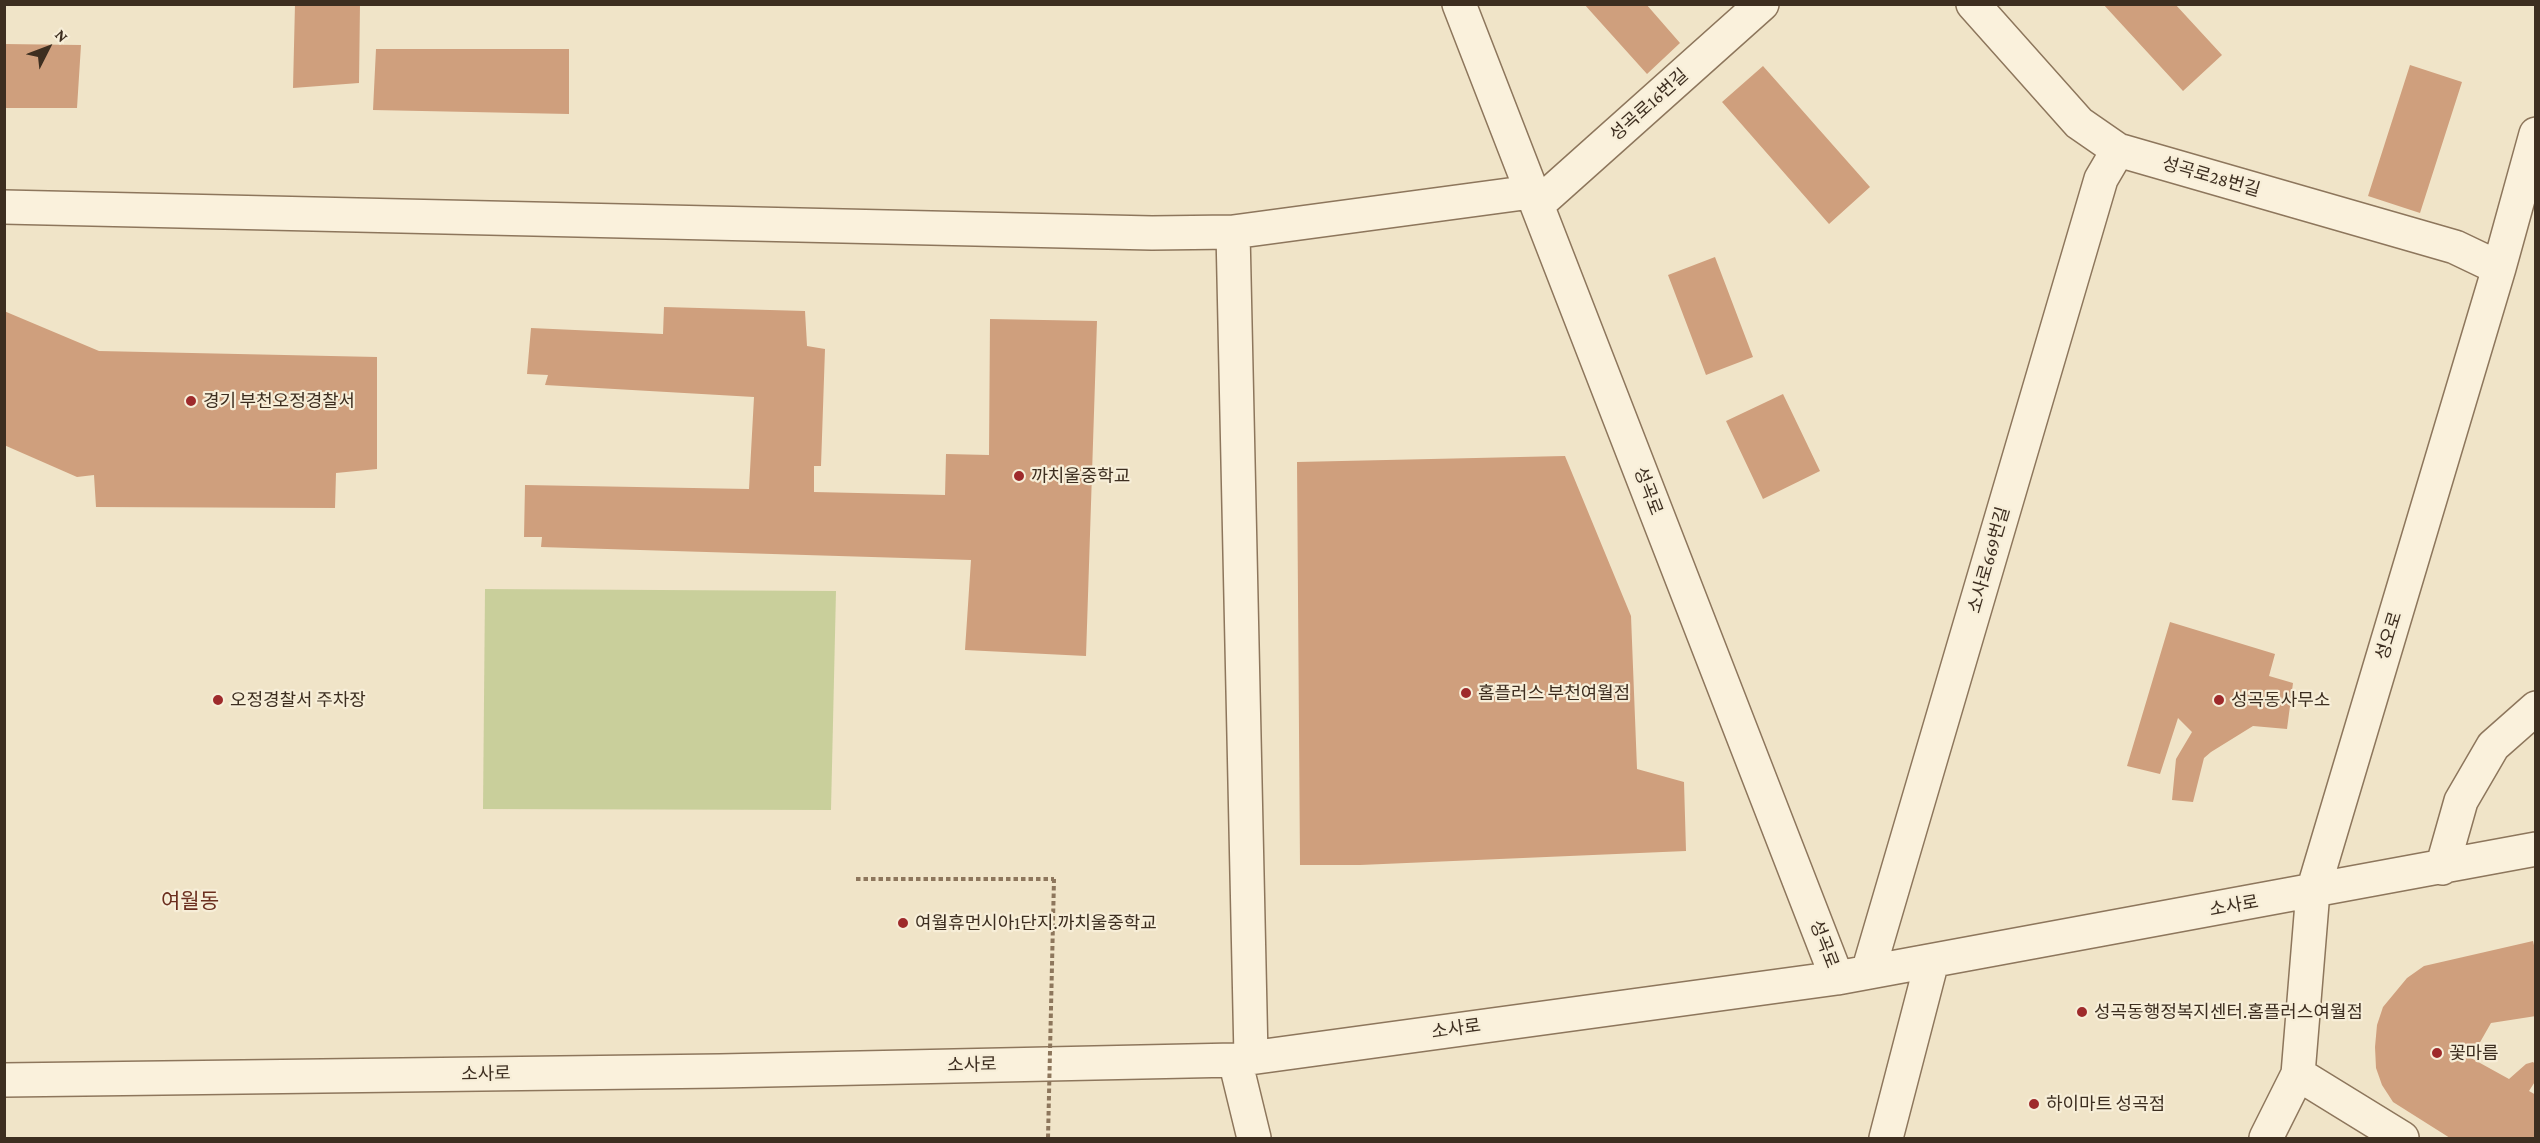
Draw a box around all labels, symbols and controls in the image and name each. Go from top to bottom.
north arrow [18,18,78,78]
text: N [52,26,72,45]
street label: 성곡로16번길 [1605,64,1693,146]
street label: 성곡로28번길 [2159,153,2263,201]
place label: 경기 부천오정경찰서 [203,390,355,412]
marker: 경기 부천오정경찰서 [184,394,198,408]
street label: 성곡로 [1629,464,1667,518]
place label: 까치울중학교 [1031,465,1130,487]
marker: 까치울중학교 [1012,469,1026,483]
street label: 소사로669번길 [1963,504,2015,616]
street label: 성오로 [2371,609,2407,663]
place label: 홈플러스 부천여월점 [1478,682,1630,704]
marker: 홈플러스 부천여월점 [1459,686,1473,700]
place label: 오정경찰서 주차장 [230,689,366,711]
place label: 성곡동사무소 [2231,689,2330,711]
marker: 오정경찰서 주차장 [211,693,225,707]
marker: 성곡동사무소 [2212,693,2226,707]
district label: 여월동 [161,889,219,915]
street label: 소사로 [2208,891,2260,921]
place label: 여월휴먼시아1단지.까치울중학교 [915,912,1157,934]
marker: 여월휴먼시아1단지.까치울중학교 [896,916,910,930]
street label: 성곡로 [1805,917,1843,971]
place label: 성곡동행정복지센터.홈플러스여월점 [2094,1001,2363,1023]
marker: 성곡동행정복지센터.홈플러스여월점 [2075,1005,2089,1019]
street label: 소사로 [1430,1015,1482,1043]
place label: 꽃마름 [2449,1042,2499,1064]
marker: 꽃마름 [2430,1046,2444,1060]
street label: 소사로 [947,1054,997,1076]
street label: 소사로 [461,1063,511,1085]
place label: 하이마트 성곡점 [2046,1093,2165,1115]
marker: 하이마트 성곡점 [2027,1097,2041,1111]

